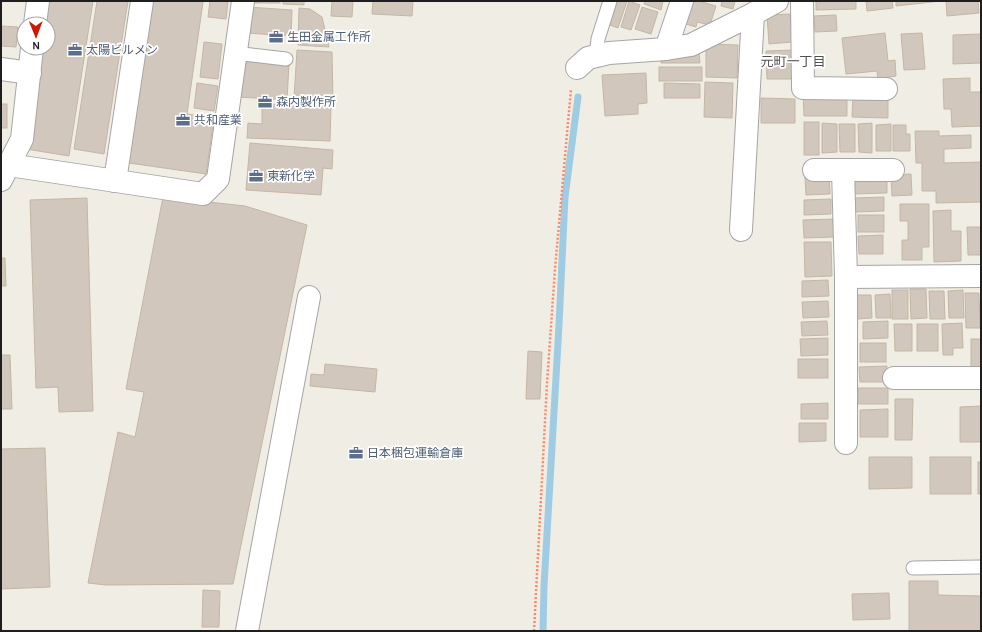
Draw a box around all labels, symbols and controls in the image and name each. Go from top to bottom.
north arrow [16,16,56,56]
office icon: 生田金属工作所 [268,29,284,45]
place label: 生田金属工作所 [287,30,371,44]
text: N [32,39,40,52]
office icon: 太陽ビルメン [67,42,83,58]
place label: 太陽ビルメン [86,43,158,57]
district label: 元町一丁目 [760,54,826,69]
office icon: 森内製作所 [257,94,273,110]
place label: 森内製作所 [276,95,336,109]
office icon: 共和産業 [175,112,191,128]
place label: 共和産業 [194,113,242,127]
office icon: 東新化学 [248,168,264,184]
place label: 東新化学 [267,169,315,183]
office icon: 日本梱包運輸倉庫 [348,445,364,461]
place label: 日本梱包運輸倉庫 [367,446,463,460]

